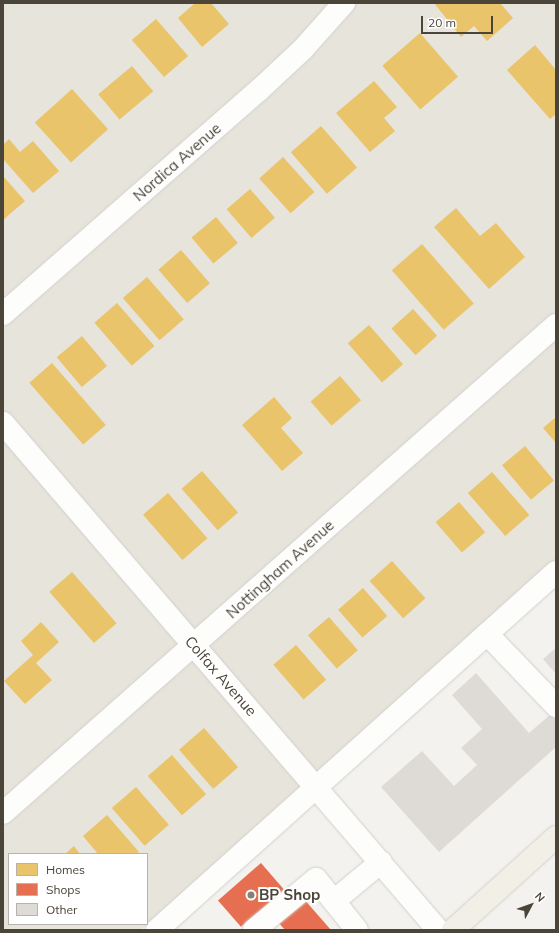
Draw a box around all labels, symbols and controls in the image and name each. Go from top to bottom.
scale bar [423,8,495,34]
text: 20 m [428,15,456,30]
street label: Nordica Avenue [130,119,224,205]
street label: Nottingham Avenue [223,516,337,622]
street label: Colfax Avenue [181,632,261,720]
legend [8,853,148,925]
text: Homes [46,862,85,877]
text: Shops [46,882,81,897]
north arrow [511,885,551,925]
place label: BP Shop [259,886,320,904]
text: N [532,889,548,905]
marker: BP Shop [246,890,256,900]
text: Other [46,902,77,917]

